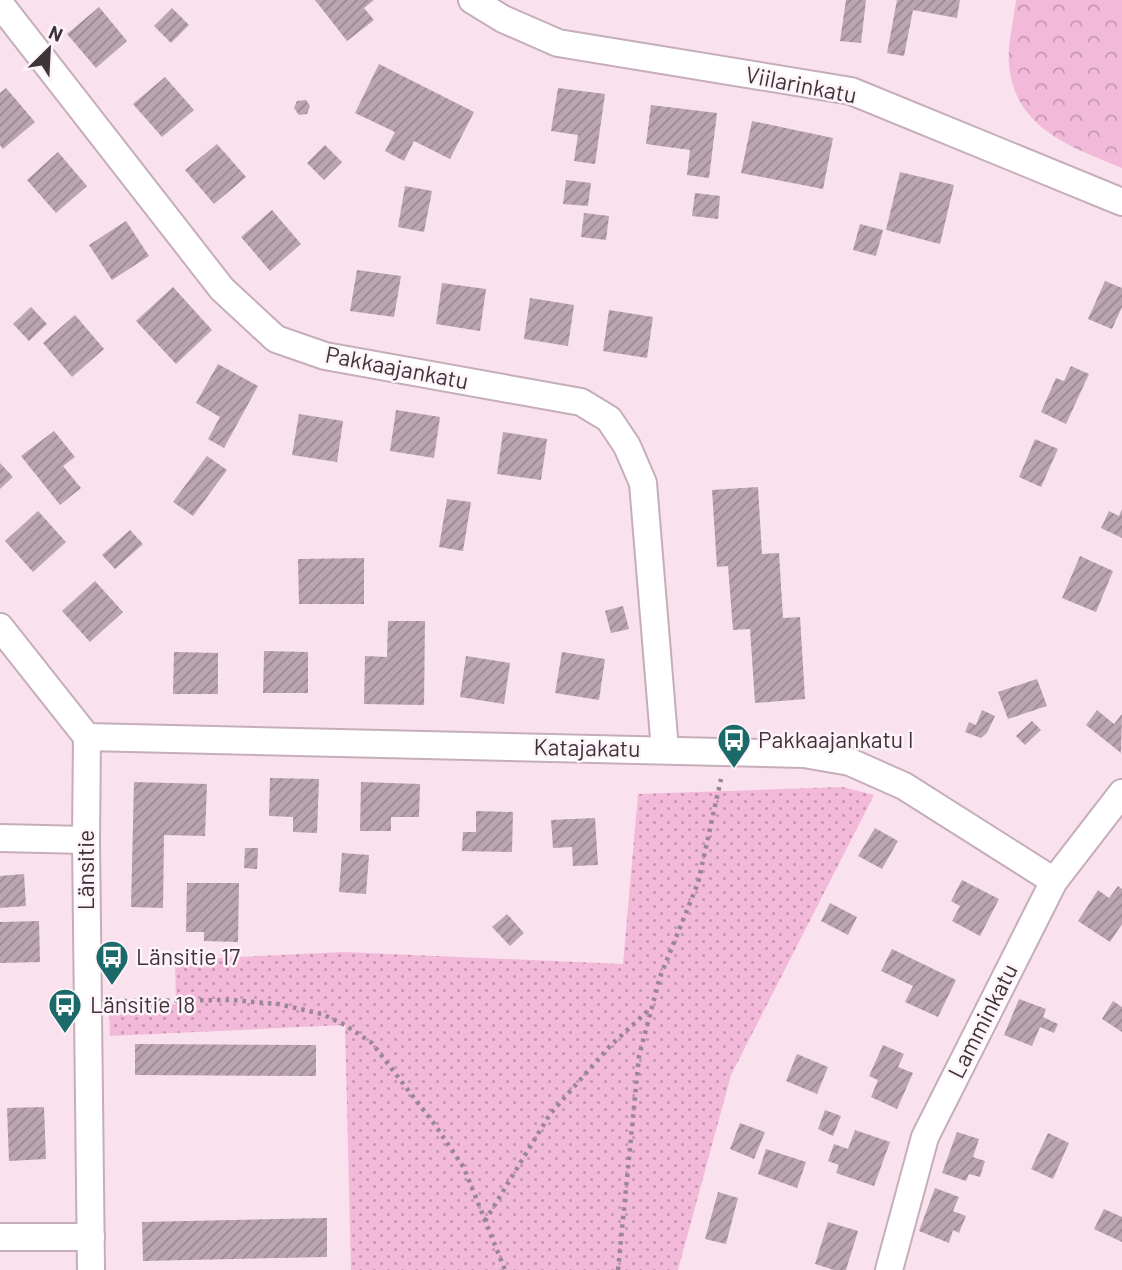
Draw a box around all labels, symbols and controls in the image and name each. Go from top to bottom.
north arrow [14,14,84,84]
text: N [46,20,67,46]
street label: Viilarinkatu [743,60,859,109]
street label: Pakkaajankatu [323,339,471,395]
bus stop icon: Pakkaajankatu I [715,721,753,770]
place label: Pakkaajankatu I [758,725,914,753]
street label: Katajakatu [533,732,641,762]
street label: Länsitie [71,830,99,910]
bus stop icon: Länsitie 17 [93,938,131,987]
place label: Länsitie 17 [136,942,240,970]
street label: Lamminkatu [941,959,1023,1082]
bus stop icon: Länsitie 18 [46,986,84,1035]
place label: Länsitie 18 [90,990,195,1018]

